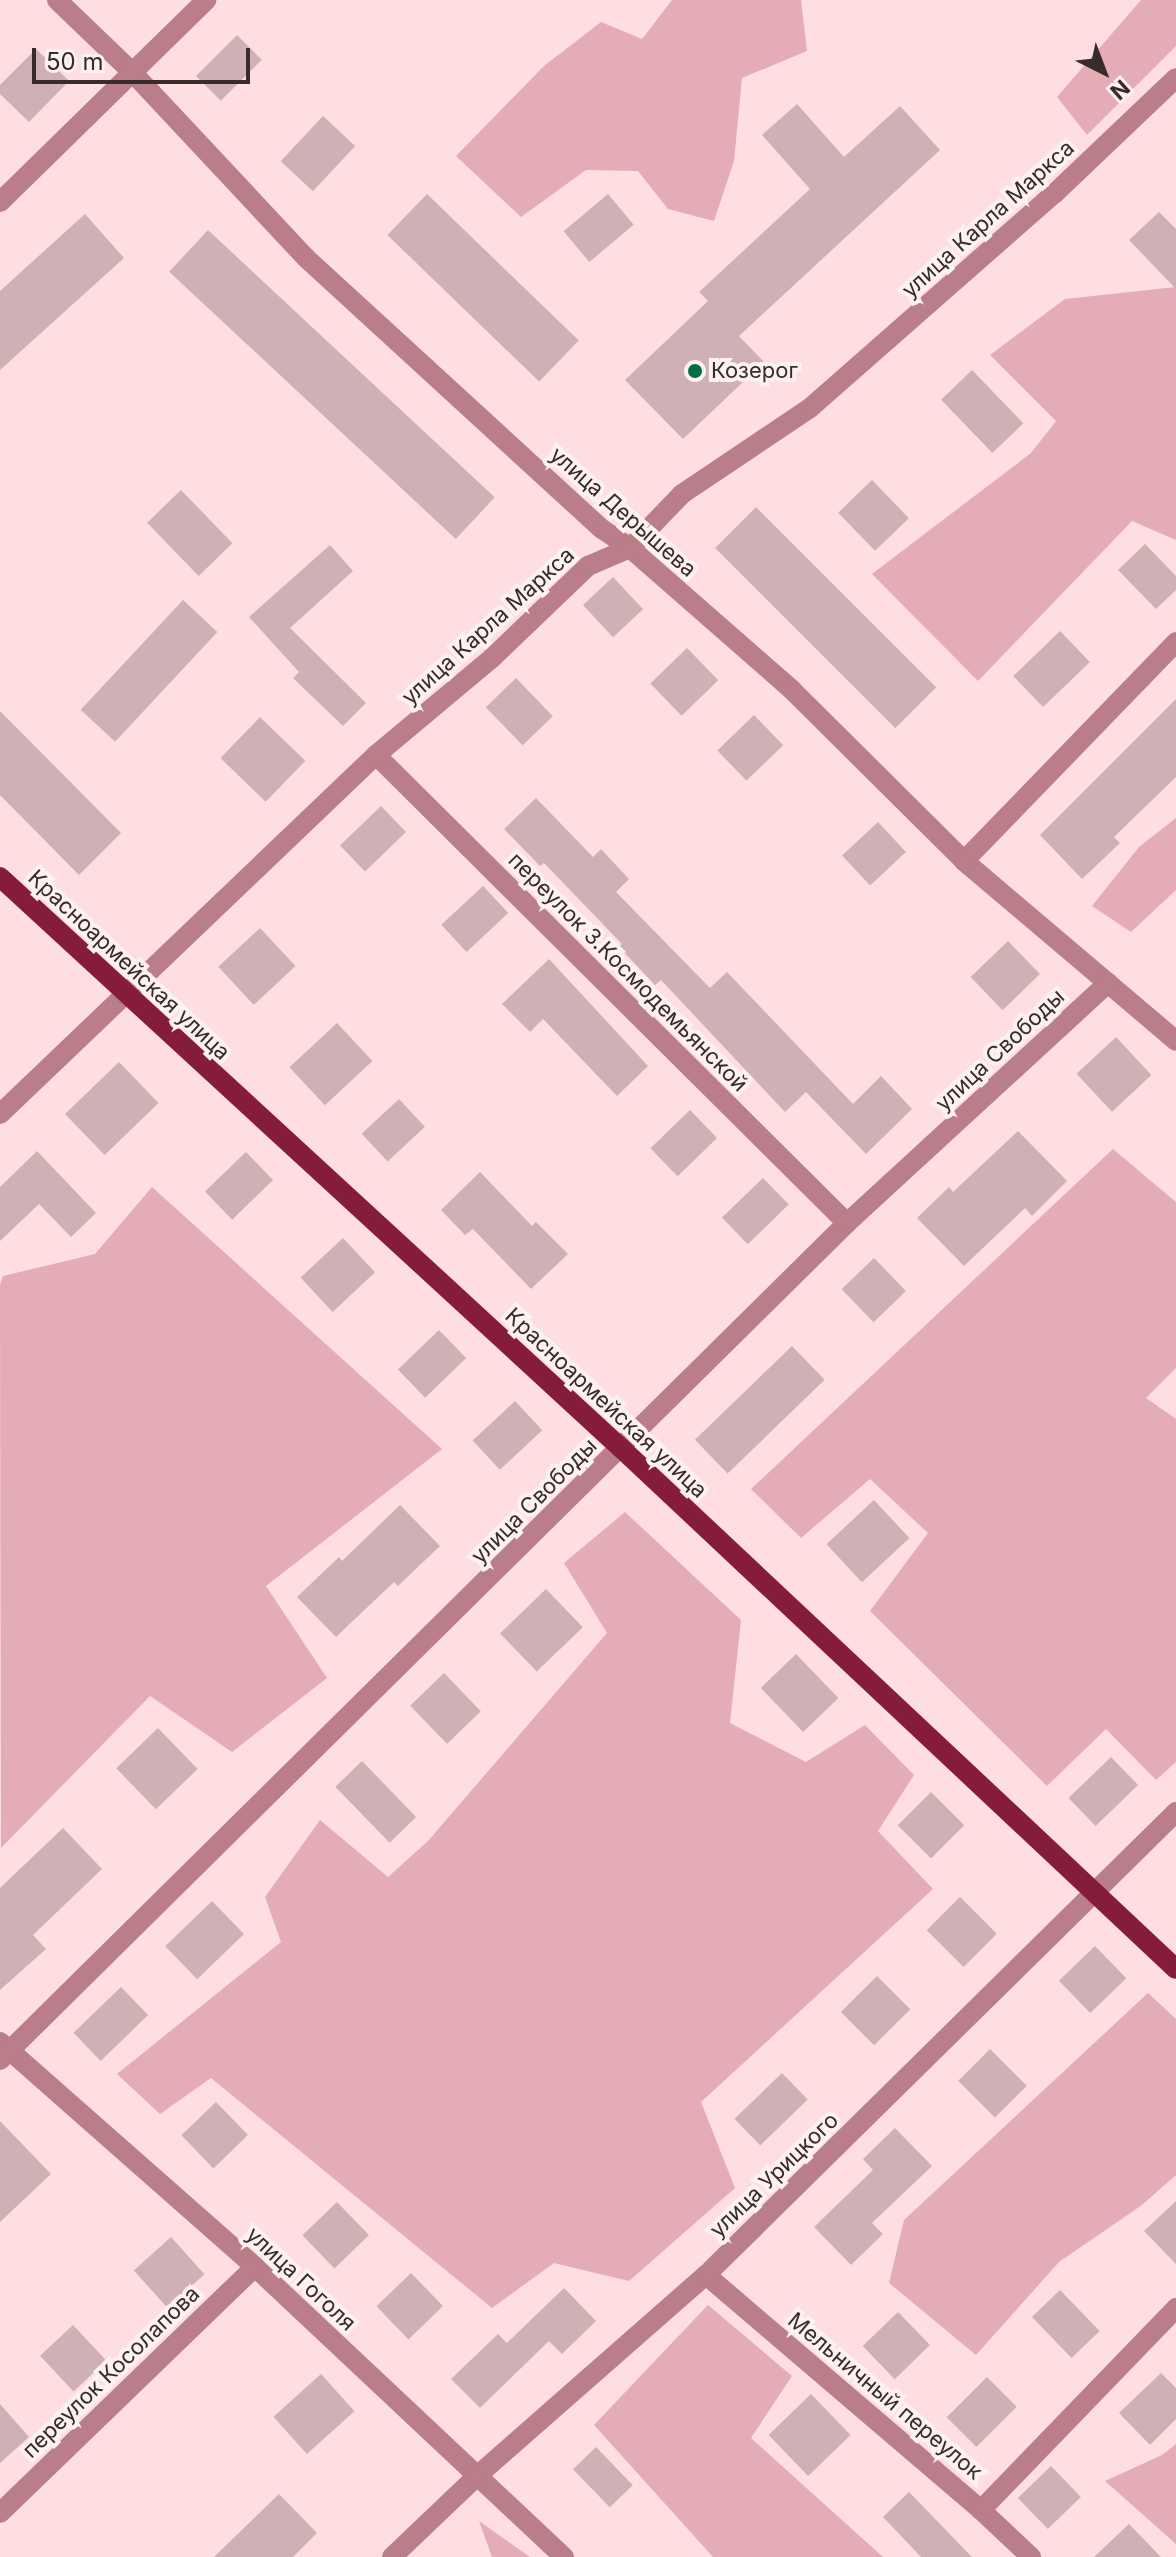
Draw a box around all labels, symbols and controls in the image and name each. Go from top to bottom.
scale bar [36,32,254,82]
north arrow [1064,32,1144,112]
text: 50 m [46,47,104,76]
text: N [1105,75,1135,105]
street label: улица Карла Маркса [896,135,1080,303]
place label: Козерог [711,358,798,384]
marker: Козерог [686,362,704,380]
street label: улица Дерышева [545,441,701,583]
street label: улица Карла Маркса [396,542,580,710]
street label: переулок З.Космодемьянской [503,847,753,1097]
street label: Красноармейская улица [23,865,235,1065]
street label: улица Свободы [930,984,1070,1116]
street label: Красноармейская улица [500,1303,712,1503]
street label: улица Свободы [466,1433,602,1569]
street label: улица Урицкого [704,2107,844,2243]
street label: улица Гоголя [241,2222,361,2336]
street label: переулок Косолапова [17,2281,205,2463]
street label: Мельничный переулок [782,2307,988,2485]

